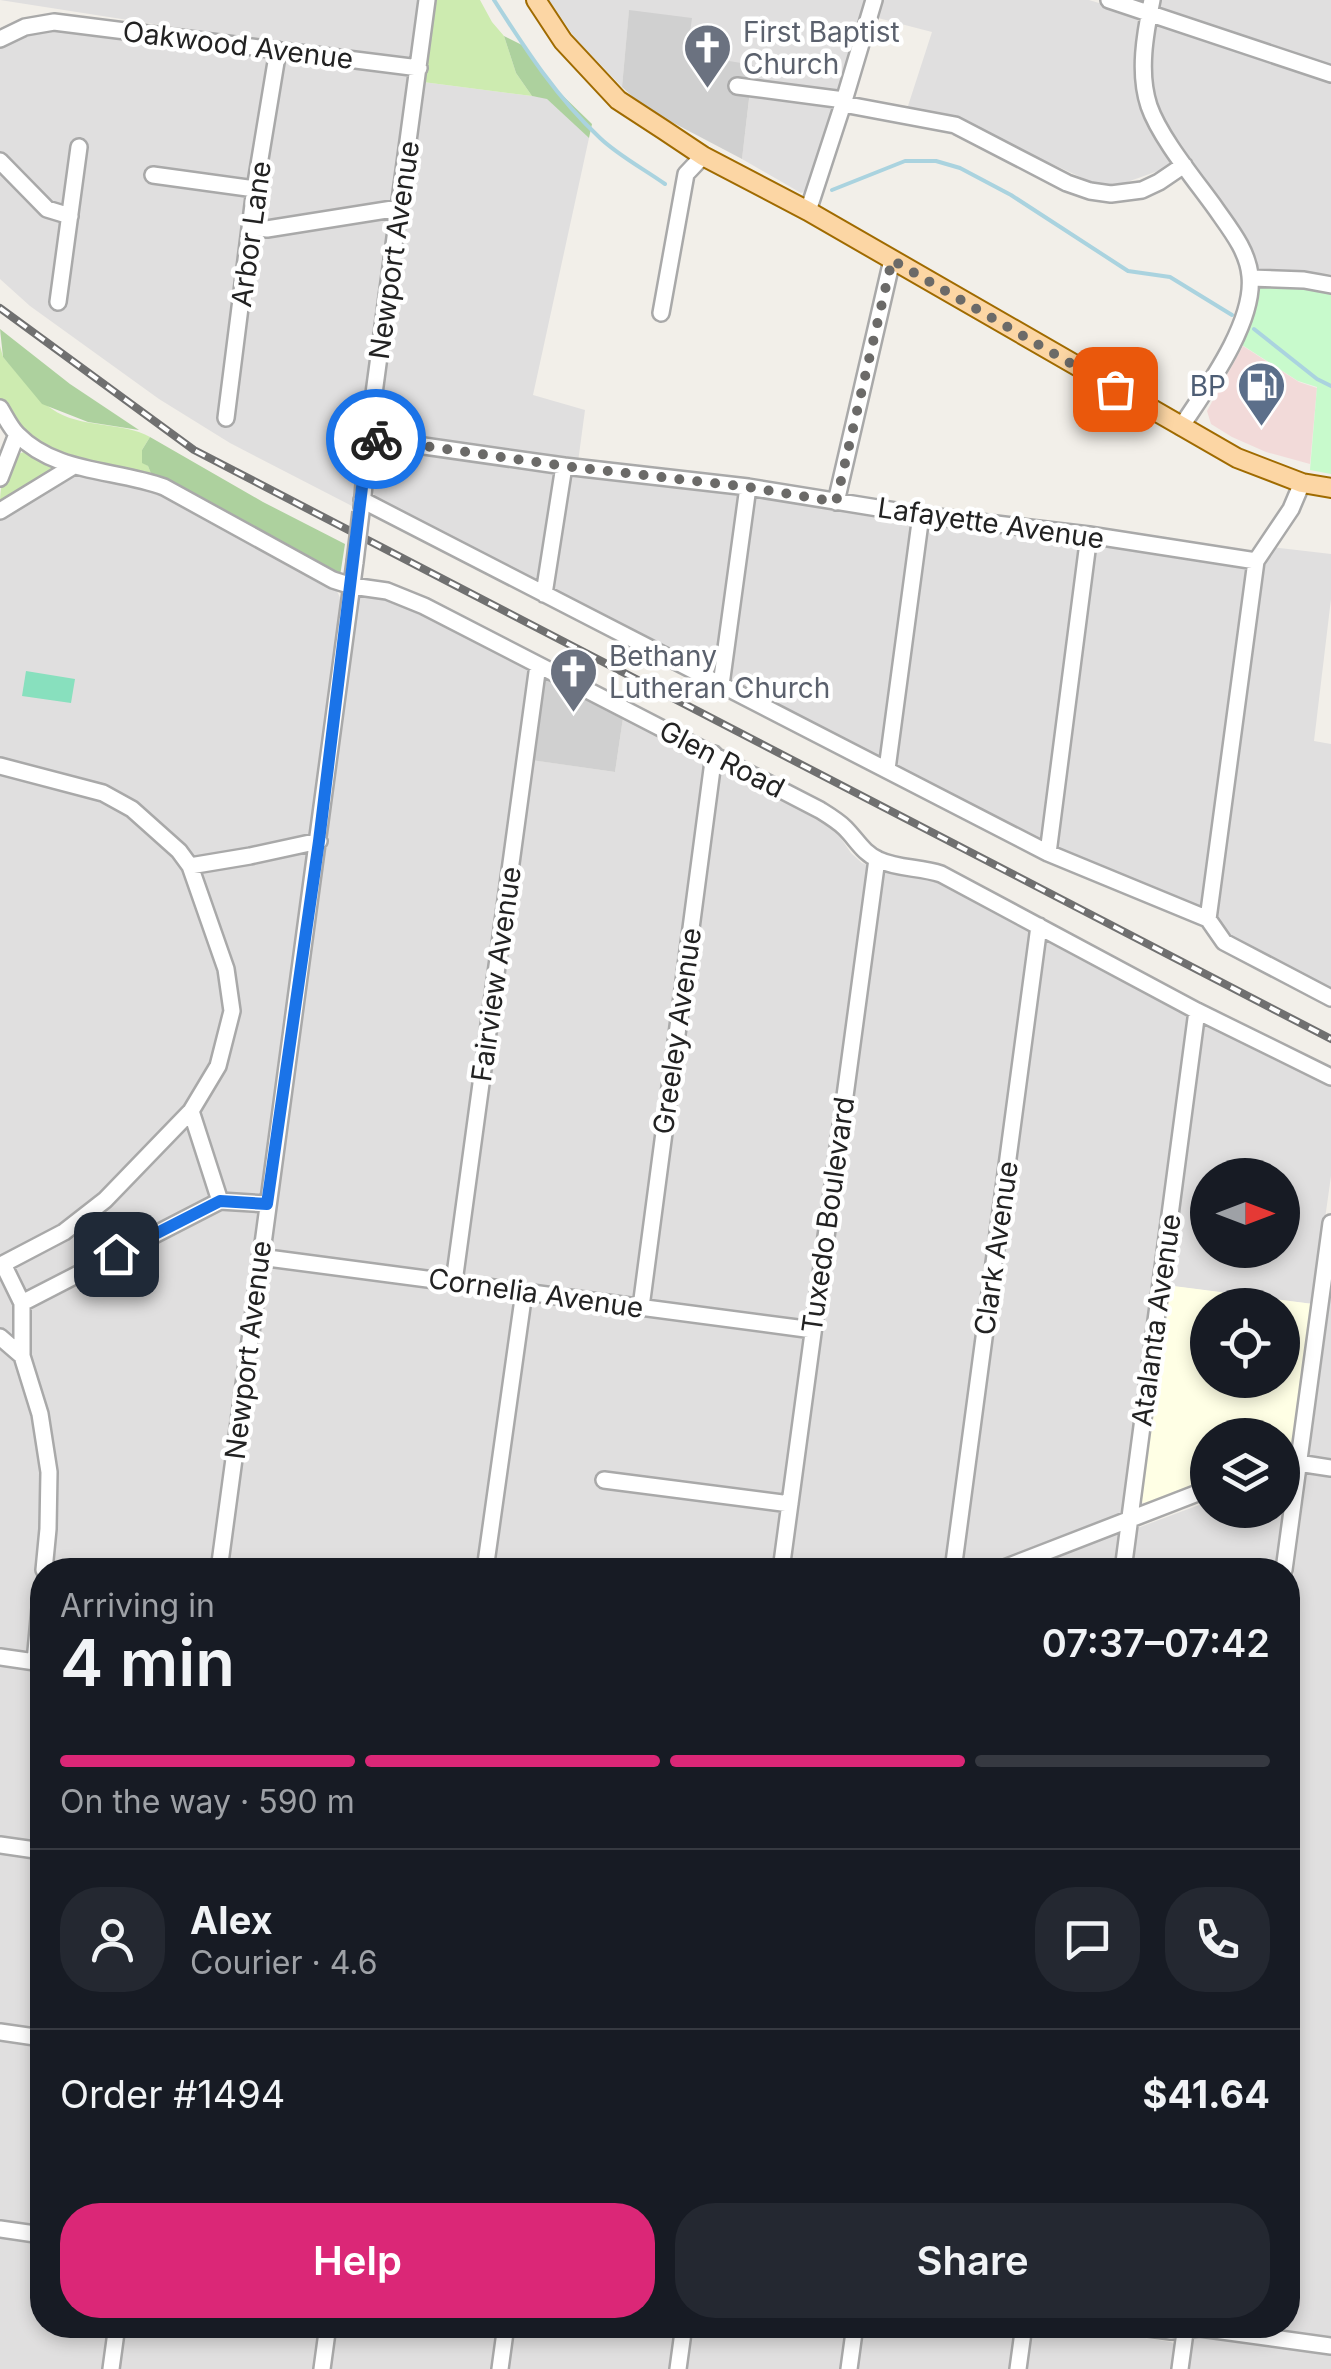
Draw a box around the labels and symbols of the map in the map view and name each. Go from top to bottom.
street label: Oakwood Avenue [121,14,355,76]
place label: First Baptist Church [743,15,900,81]
church icon: First Baptist Church [682,22,734,90]
street label: Newport Avenue [362,139,426,361]
street label: Arbor Lane [224,159,278,309]
pin [1073,347,1158,432]
fuel station icon: BP [1235,360,1287,428]
place label: BP [1190,369,1226,403]
courier [326,389,426,489]
street label: Lafayette Avenue [876,490,1106,556]
place label: Bethany Lutheran Church [609,639,830,705]
church icon: Bethany Lutheran Church [548,646,600,714]
street label: Glen Road [654,713,790,805]
street label: Fairview Avenue [464,864,528,1084]
street label: Greeley Avenue [646,926,708,1136]
street label: Tuxedo Boulevard [795,1095,861,1335]
north arrow [1190,1158,1300,1268]
street label: Clark Avenue [967,1159,1025,1337]
pin [74,1212,159,1297]
street label: Atalanta Avenue [1124,1212,1188,1428]
street label: Newport Avenue [218,1239,278,1461]
street label: Cornelia Avenue [426,1261,646,1325]

